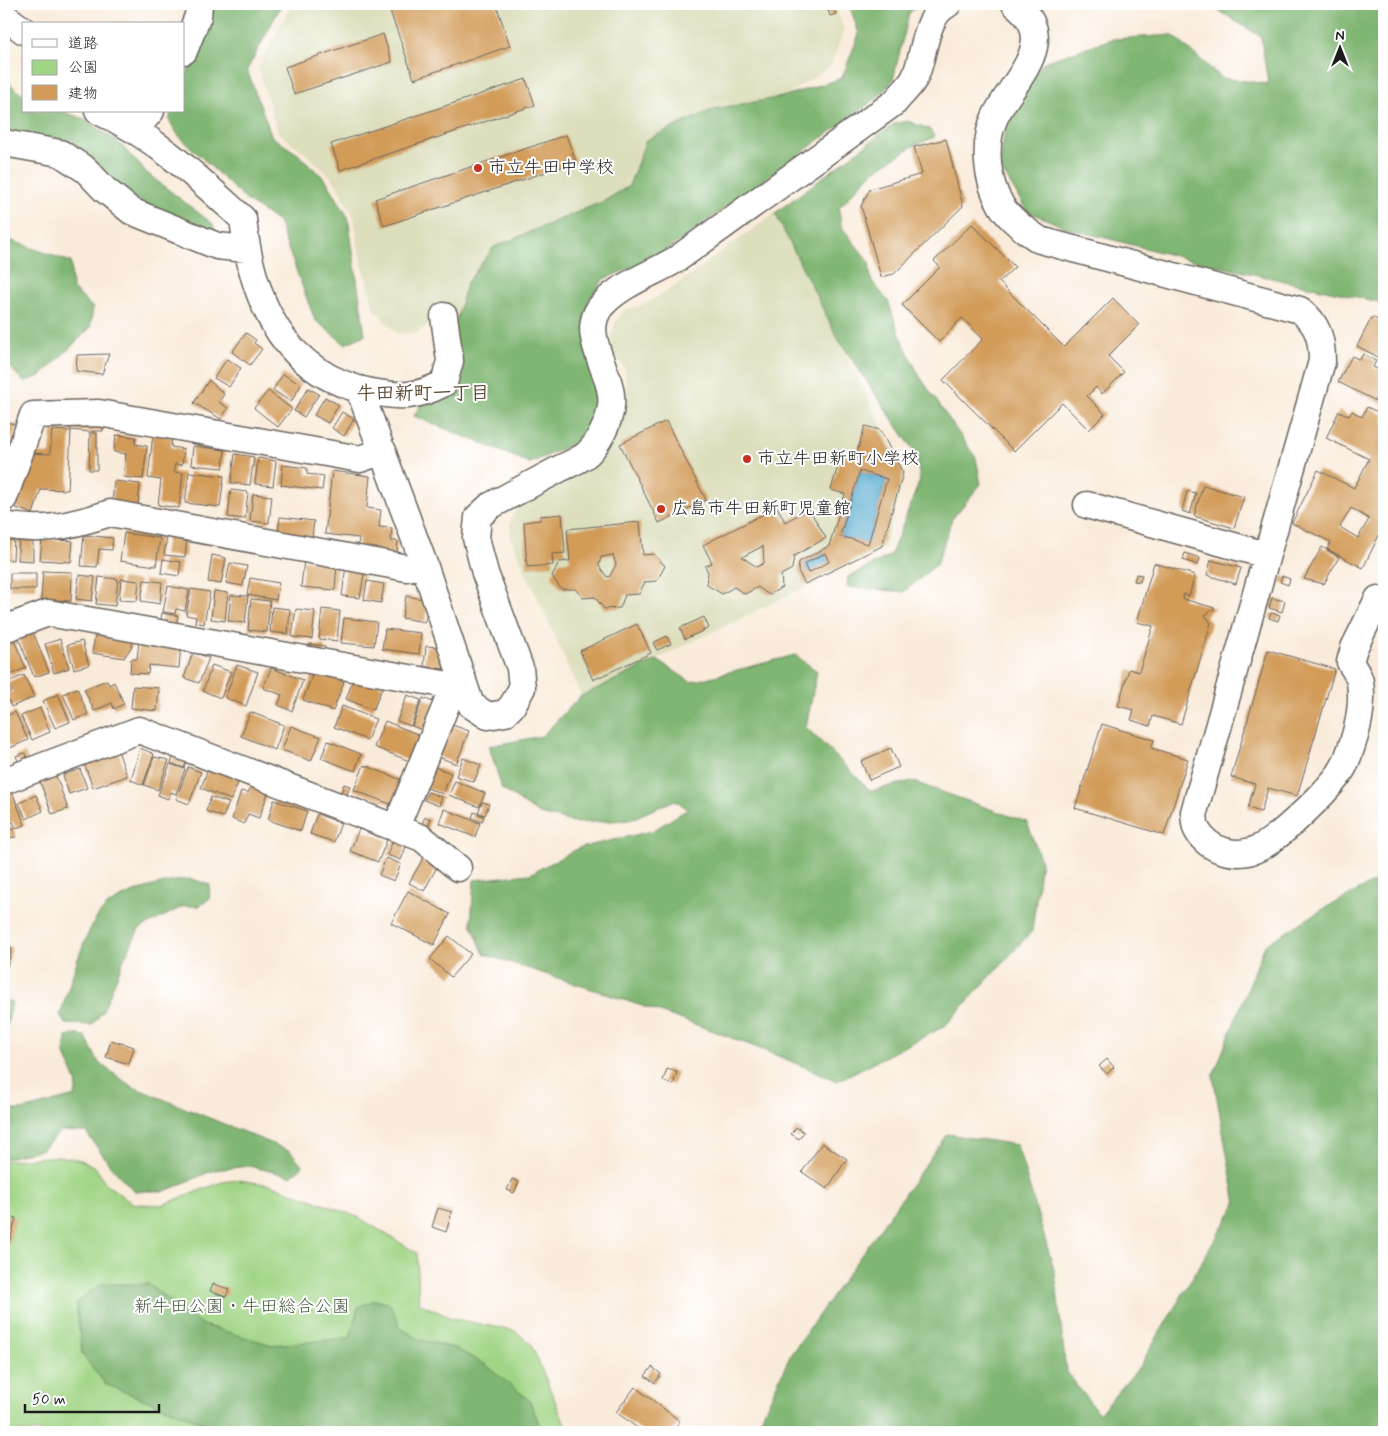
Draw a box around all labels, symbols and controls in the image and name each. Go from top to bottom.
legend [22,22,185,112]
north arrow [1316,22,1366,72]
text: N [1335,27,1345,45]
text: 道路 [68,34,98,54]
text: 公園 [68,58,98,78]
text: 建物 [68,84,98,104]
place label: 市立牛田中学校 [488,156,614,180]
marker: 市立牛田中学校 [472,162,484,174]
district label: 牛田新町一丁目 [356,381,490,406]
place label: 市立牛田新町小学校 [757,447,919,471]
marker: 市立牛田新町小学校 [741,453,753,465]
place label: 広島市牛田新町児童館 [671,497,851,521]
marker: 広島市牛田新町児童館 [655,503,667,515]
park label: 新牛田公園・牛田総合公園 [134,1295,350,1319]
scale bar [25,1381,159,1413]
text: 50 m [32,1390,66,1410]

